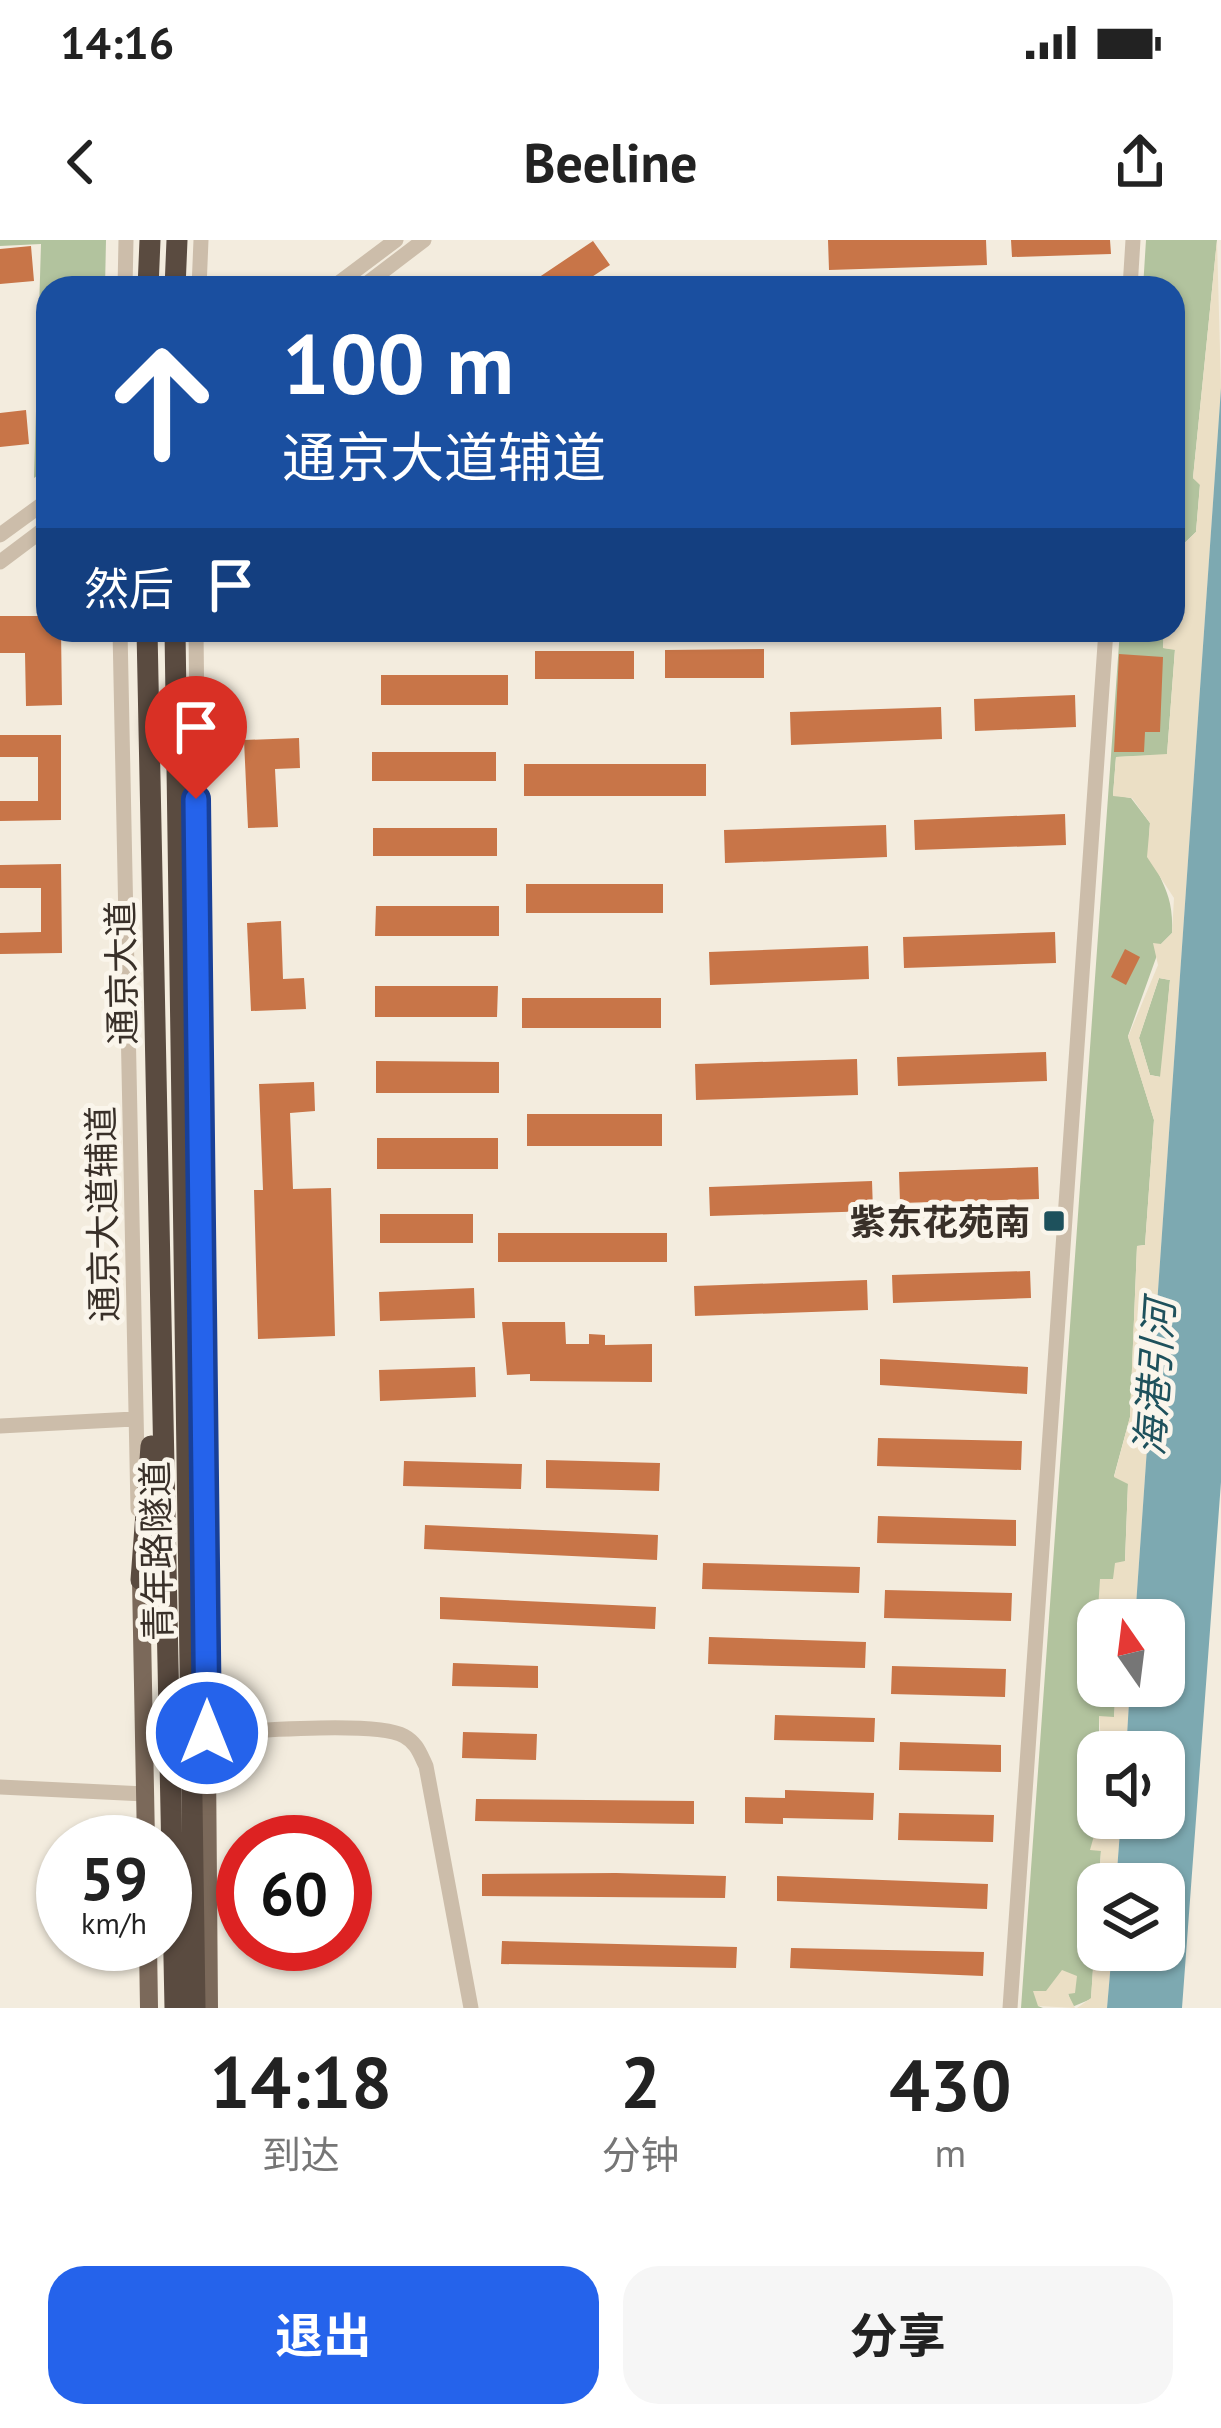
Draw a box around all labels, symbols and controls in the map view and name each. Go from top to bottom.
text: 14:16 [60,13,174,71]
text: Beeline [524,127,697,197]
icon: back [48,129,114,195]
icon: share [1107,129,1173,195]
text: 100 m [282,308,514,417]
icon: ahead [84,324,240,480]
text: 通京大道辅道 [282,422,606,492]
icon: arrive [198,552,264,618]
text: 然后 [84,559,174,617]
pin [145,676,247,799]
icon: arrive [163,694,229,760]
street label: 通京大道 [96,901,146,1045]
street label: 通京大道辅道 [77,1106,127,1322]
place label: 紫东花苑南 [850,1198,1030,1245]
marker: 紫东花苑南 [1041,1208,1067,1234]
water label: 海港引河 [1123,1291,1185,1458]
street label: 青年路隧道 [131,1461,181,1641]
north arrow [1077,1599,1185,1707]
map controls [1077,1599,1185,1971]
position arrow [144,1670,270,1796]
button: sound [1077,1731,1185,1839]
speed limit sign: 60 [216,1815,372,1971]
text: 59 [80,1839,148,1917]
button: layers [1077,1863,1185,1971]
text: km/h [81,1903,147,1942]
text: 14:18 [209,2035,392,2128]
text: 2 [620,2035,661,2128]
text: 430 [889,2038,1012,2131]
text: m [934,2127,966,2178]
text: 到达 [262,2129,340,2180]
text: 分钟 [602,2129,680,2180]
button: 退出 [48,2266,599,2404]
button: 分享 [623,2266,1173,2404]

